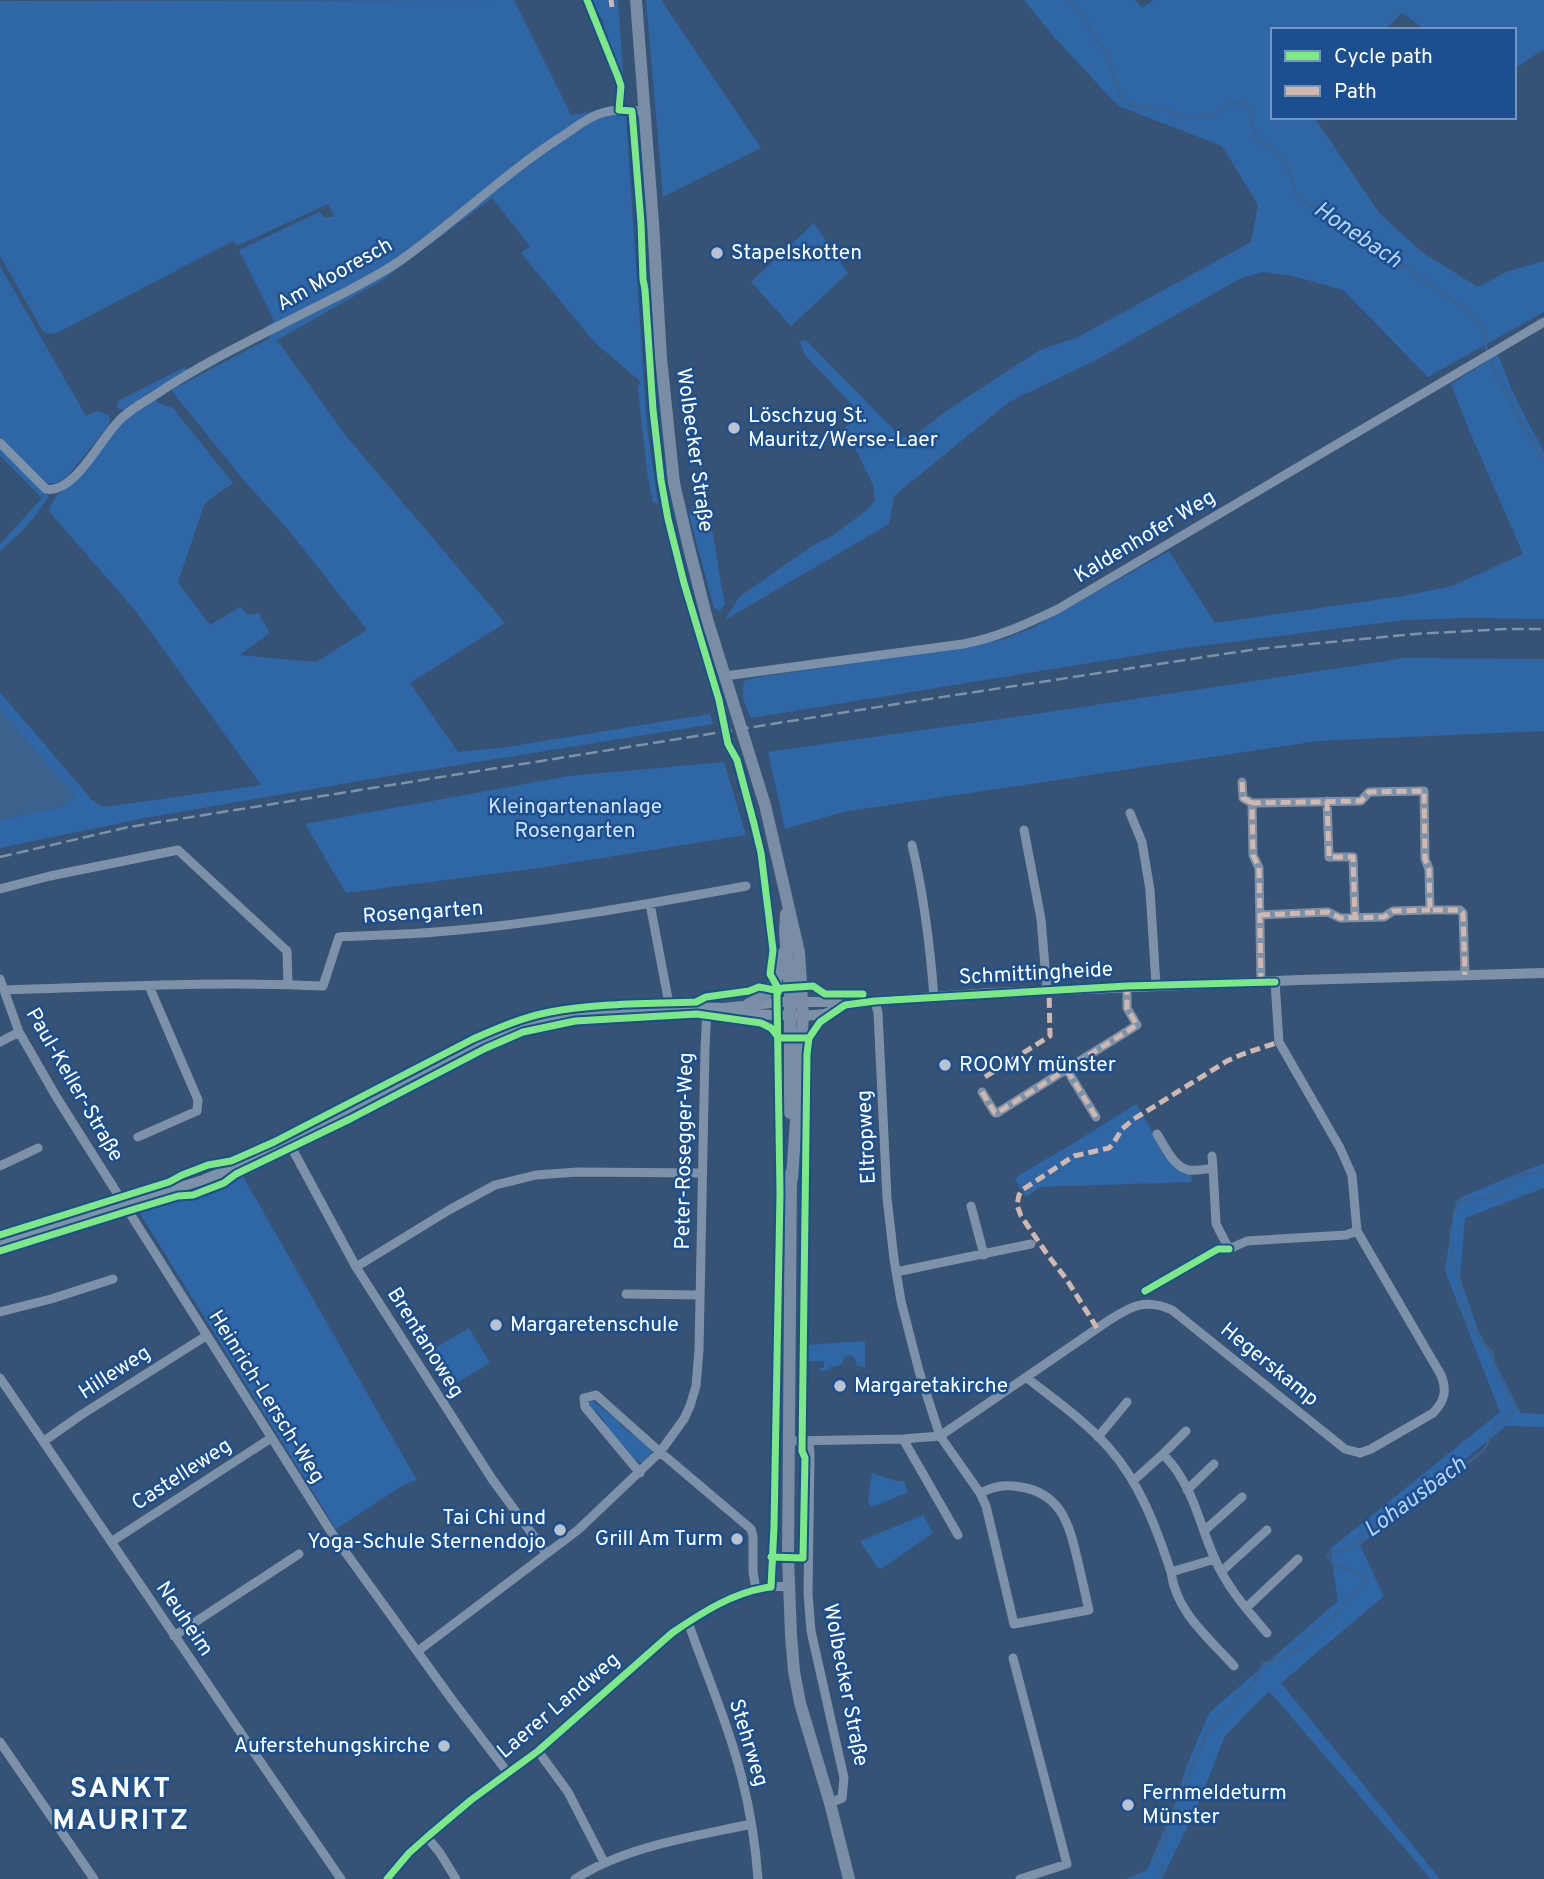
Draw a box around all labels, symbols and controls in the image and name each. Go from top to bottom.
legend [1271,28,1516,119]
text: Cycle path [1334,44,1433,71]
text: Path [1334,79,1377,106]
water label: Honebach [1307,196,1407,276]
street label: Am Mooresch [272,232,398,318]
place label: Stapelskotten [731,240,862,267]
marker: Stapelskotten [709,245,725,261]
street label: Wolbecker Straße [669,366,719,534]
place label: Löschzug St. Mauritz/Werse-Laer [748,403,938,454]
marker: Löschzug St. Mauritz/Werse-Laer [726,420,742,436]
street label: Kaldenhofer Weg [1069,484,1221,590]
park label: Kleingartenanlage Rosengarten [488,794,662,845]
street label: Rosengarten [362,895,484,931]
street label: Schmittingheide [958,956,1114,992]
street label: Paul-Keller-Straße [19,1003,129,1167]
street label: Peter-Rosegger-Weg [670,1052,700,1250]
place label: ROOMY münster [959,1052,1116,1079]
marker: ROOMY münster [937,1057,953,1073]
street label: Eltropweg [851,1089,883,1185]
street label: Brentanoweg [380,1283,470,1403]
street label: Heinrich-Lersch-Weg [202,1305,330,1489]
place label: Margaretenschule [510,1312,679,1339]
marker: Margaretenschule [488,1317,504,1333]
street label: Hegerskamp [1214,1317,1324,1413]
street label: Hilleweg [74,1340,156,1406]
place label: Margaretakirche [854,1373,1008,1400]
marker: Margaretakirche [832,1378,848,1394]
street label: Castelleweg [127,1433,237,1517]
water label: Lohausbach [1359,1451,1473,1545]
place label: Tai Chi und Yoga-Schule Sternendojo [307,1505,546,1556]
marker: Tai Chi und Yoga-Schule Sternendojo [552,1522,568,1538]
place label: Grill Am Turm [595,1526,723,1553]
marker: Grill Am Turm [729,1531,745,1547]
street label: Neuheim [149,1576,219,1662]
street label: Wolbecker Straße [816,1601,874,1769]
street label: Laerer Landweg [492,1647,626,1765]
street label: Stehrweg [722,1696,774,1790]
place label: Auferstehungskirche [234,1733,430,1760]
marker: Auferstehungskirche [436,1738,452,1754]
district label: SANKT MAURITZ [52,1772,190,1840]
place label: Fernmeldeturm Münster [1142,1780,1287,1831]
marker: Fernmeldeturm Münster [1120,1797,1136,1813]

